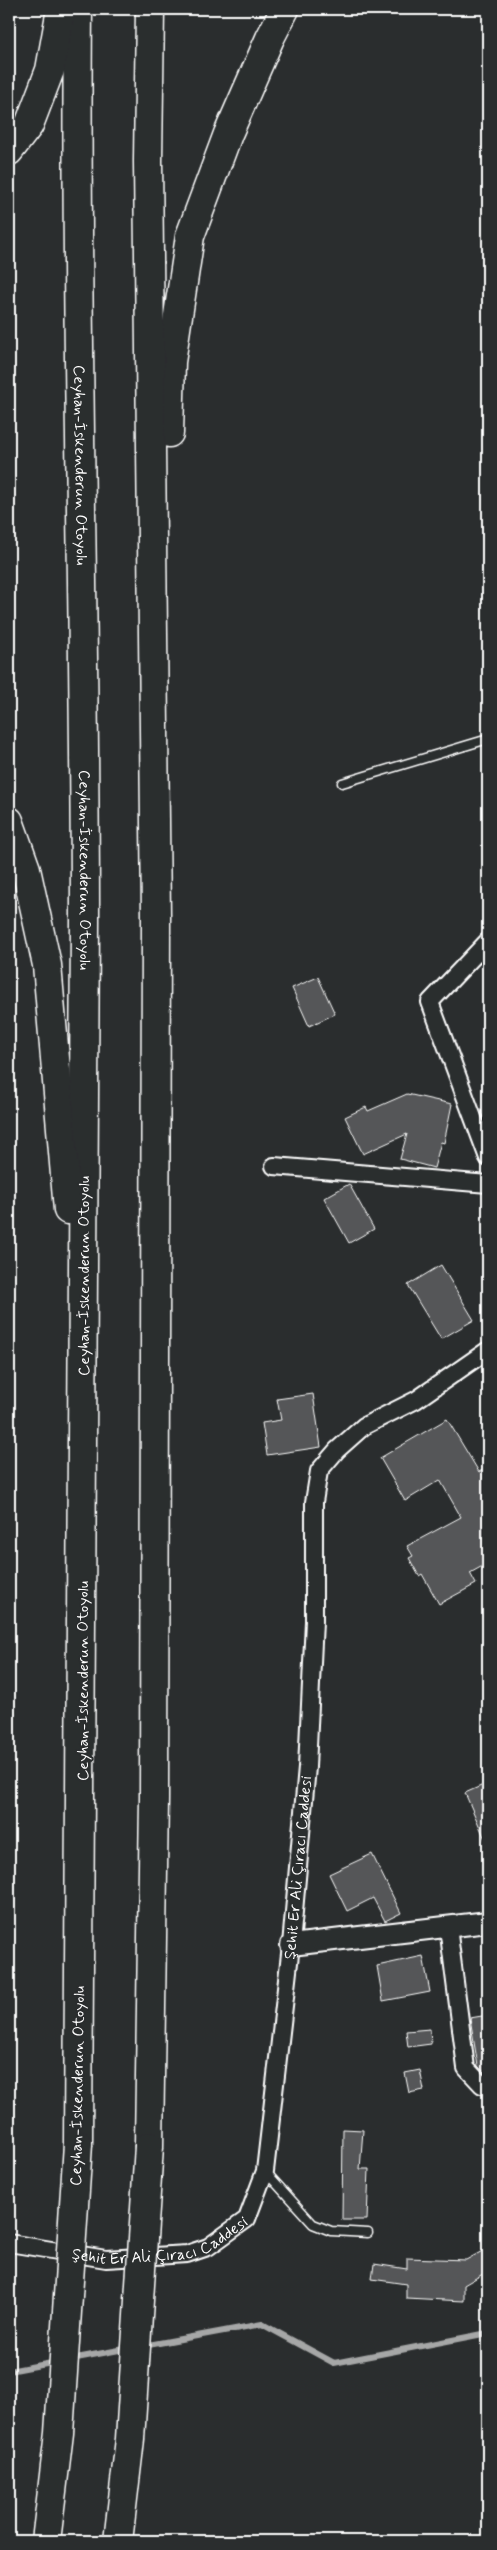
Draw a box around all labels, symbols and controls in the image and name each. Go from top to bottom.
street label: Ceyhan-İskenderun Otoyolu [69,365,92,565]
street label: Ceyhan-İskenderun Otoyolu [74,770,96,970]
street label: Ceyhan-İskenderun Otoyolu [74,1176,95,1376]
street label: Ceyhan-İskenderun Otoyolu [73,1581,94,1781]
street label: Şehit Er Ali Çıracı Caddesi [279,1775,317,1961]
street label: Ceyhan-İskenderun Otoyolu [66,1986,90,2186]
street label: Şehit Er Ali Çıracı Caddesi [70,2211,252,2269]

